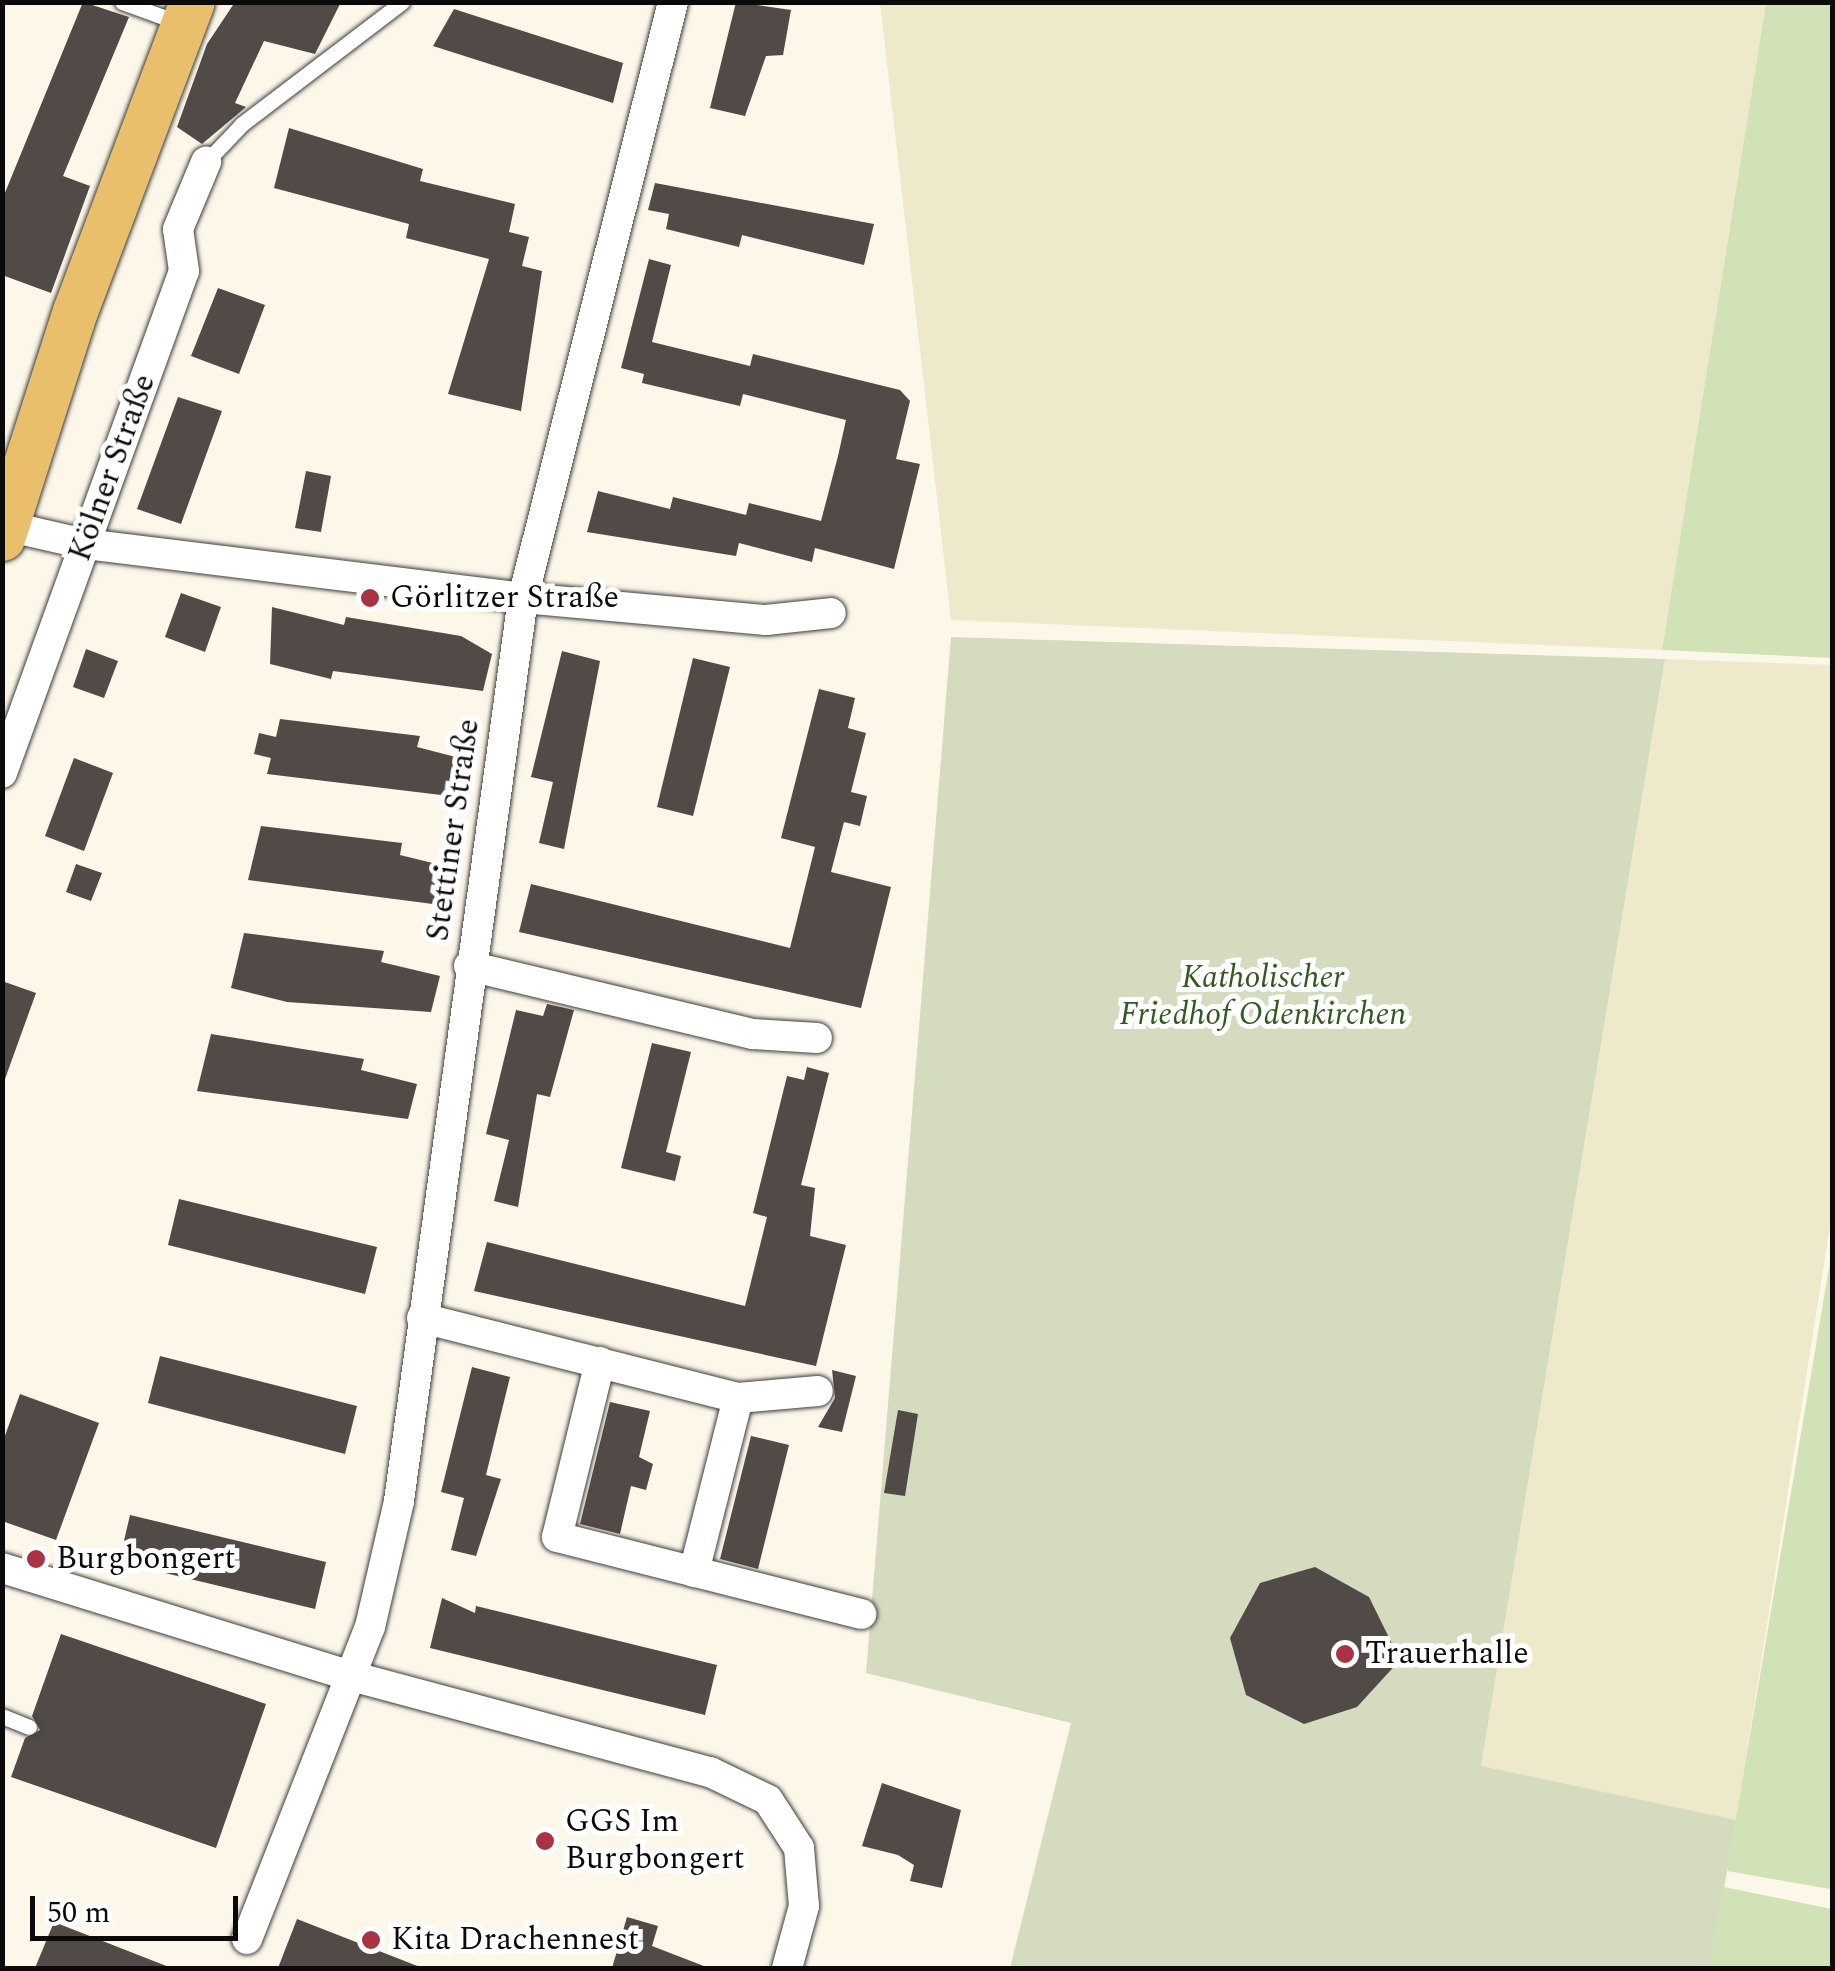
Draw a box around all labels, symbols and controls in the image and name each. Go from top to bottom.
street label: Kölner Straße [61,369,165,567]
place label: Görlitzer Straße [390,579,619,617]
marker: Görlitzer Straße [359,587,381,609]
street label: Stettiner Straße [419,716,489,944]
park label: Katholischer Friedhof Odenkirchen [1120,960,1406,1035]
place label: Burgbongert [56,1540,236,1578]
marker: Burgbongert [25,1548,47,1570]
place label: Trauerhalle [1365,1635,1529,1673]
marker: Trauerhalle [1334,1643,1356,1665]
place label: GGS Im Burgbongert [565,1804,745,1879]
marker: GGS Im Burgbongert [534,1830,556,1852]
scale bar [35,1876,242,1938]
text: 50 m [47,1890,110,1936]
place label: Kita Drachennest [391,1921,639,1959]
marker: Kita Drachennest [360,1929,382,1951]

